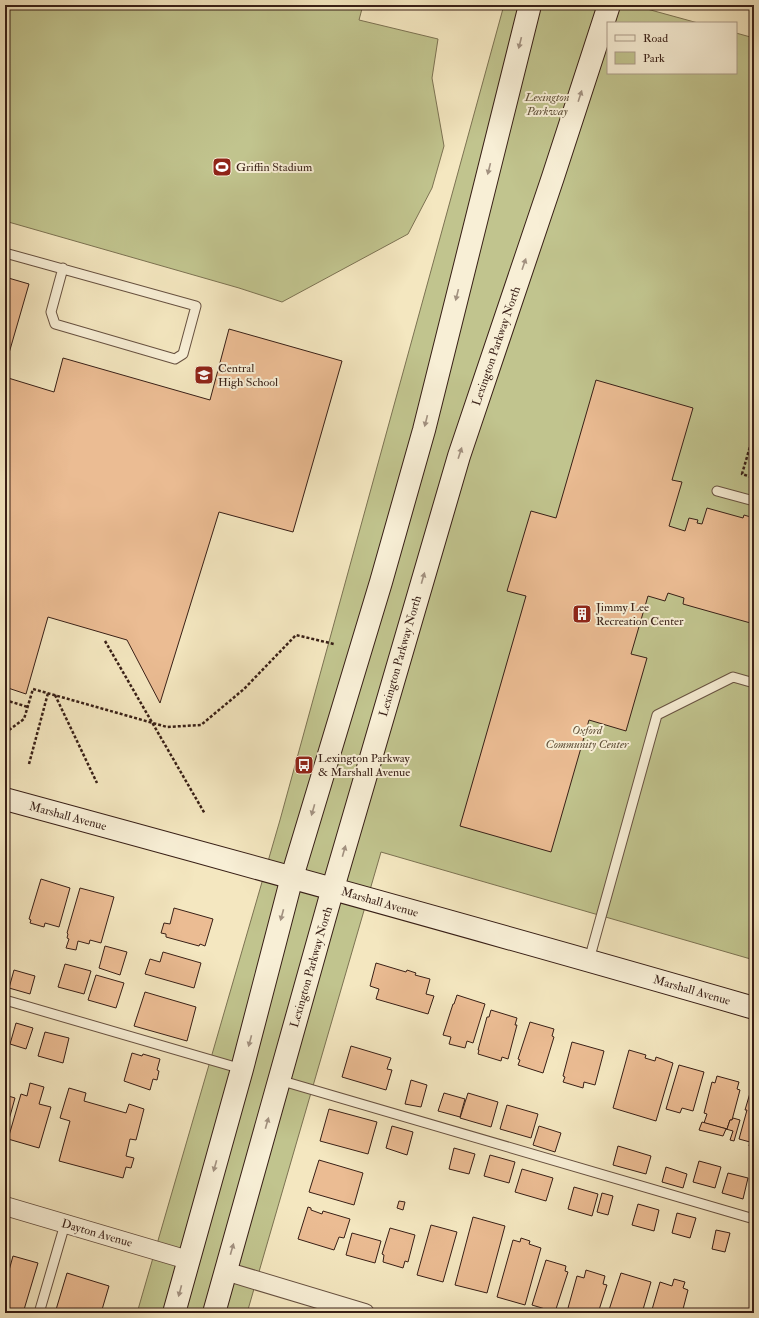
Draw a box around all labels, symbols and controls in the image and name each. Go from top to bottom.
legend [607,22,737,74]
text: Road [643,31,668,46]
one-way arrow [517,37,523,49]
text: Park [643,51,665,66]
park label: Lexington Parkway [524,90,570,119]
one-way arrow [577,90,583,102]
sports icon: Griffin Stadium [211,156,233,178]
place label: Griffin Stadium [236,160,313,175]
one-way arrow [485,163,491,175]
one-way arrow [521,258,527,270]
street label: Lexington Parkway North [469,284,524,408]
one-way arrow [454,289,460,301]
place label: Central High School [218,361,278,390]
school or university icon: Central High School [193,364,215,386]
one-way arrow [423,415,429,427]
one-way arrow [457,447,463,459]
one-way arrow [420,572,426,584]
street label: Lexington Parkway North [376,593,425,718]
place label: Jimmy Lee Recreation Center [595,600,684,629]
building icon: Jimmy Lee Recreation Center [571,603,593,625]
park label: Oxford Community Center [546,723,629,752]
place label: Lexington Parkway & Marshall Avenue [318,751,411,780]
bus stop icon: Lexington Parkway & Marshall Avenue [293,754,315,776]
street label: Marshall Avenue [27,799,108,834]
one-way arrow [310,805,316,817]
one-way arrow [341,844,347,856]
street label: Marshall Avenue [340,884,420,921]
street label: Lexington Parkway North [287,904,336,1029]
one-way arrow [279,909,285,921]
street label: Marshall Avenue [652,972,732,1009]
one-way arrow [246,1035,252,1047]
one-way arrow [264,1117,270,1129]
one-way arrow [212,1160,218,1172]
street label: Dayton Avenue [60,1216,134,1251]
one-way arrow [229,1242,235,1254]
one-way arrow [176,1285,182,1297]

